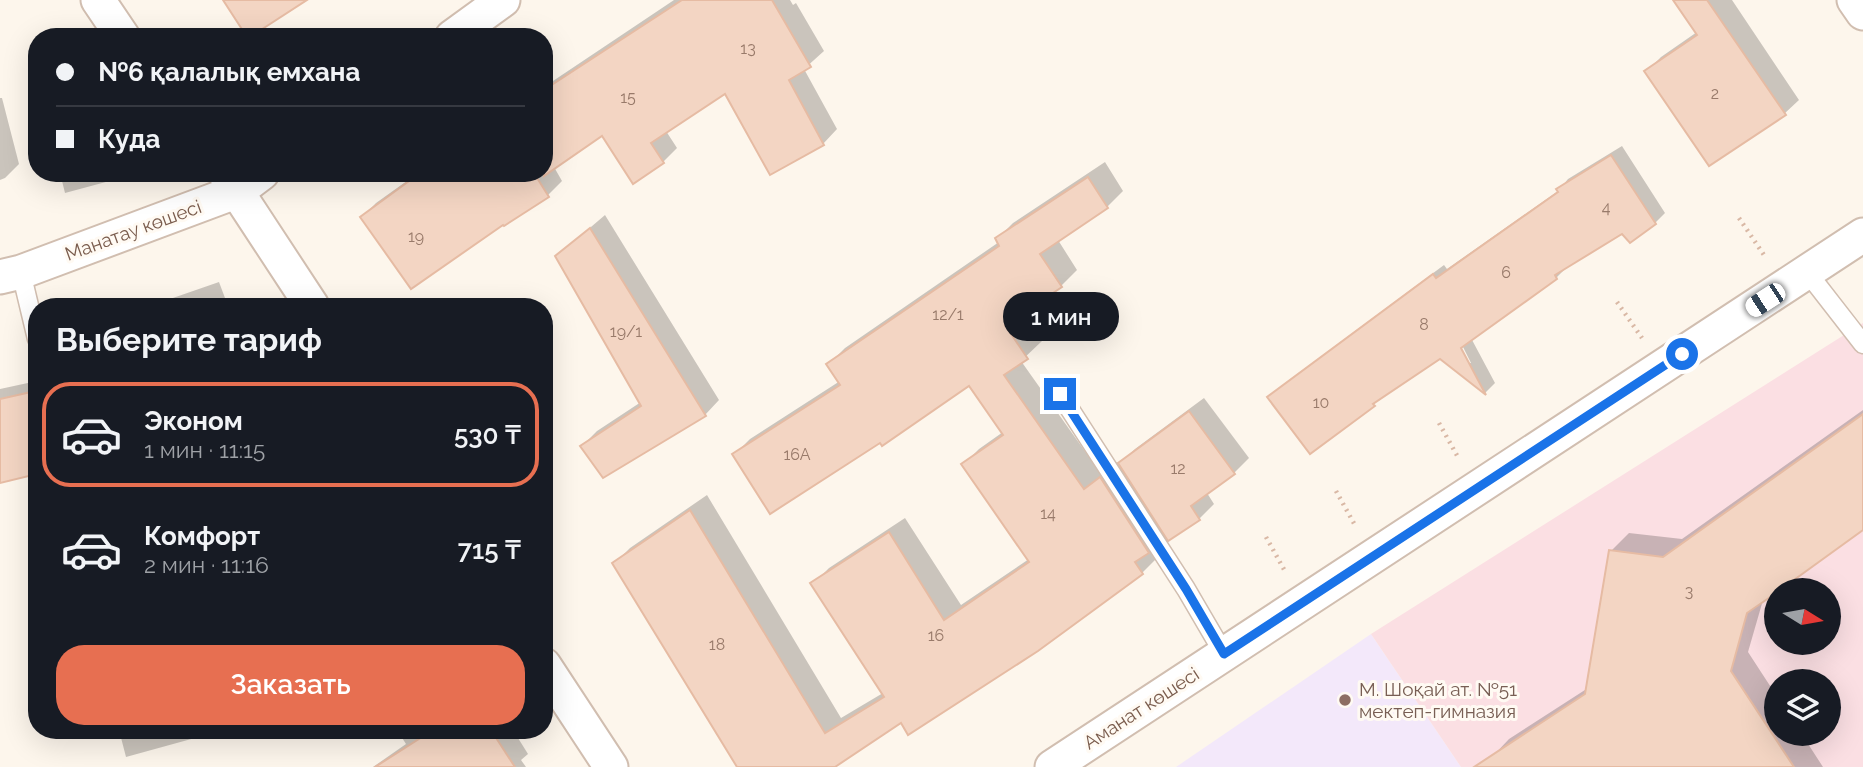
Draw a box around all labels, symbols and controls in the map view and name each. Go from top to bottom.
house number: 13 [740,39,756,58]
text: №6 қалалық емхана [98,57,360,87]
house number: 2 [1711,84,1719,103]
house number: 15 [620,88,636,107]
text: Куда [98,124,161,154]
street label: Манатау көшесі [62,195,204,265]
house number: 4 [1602,198,1611,217]
house number: 19 [408,227,424,246]
house number: 6 [1501,263,1511,282]
car [1742,280,1789,320]
callout: 1 мин [1002,292,1118,342]
text: 1 мин [1031,303,1091,330]
house number: 12/1 [932,305,964,324]
house number: 8 [1419,315,1429,334]
text: Выберите тариф [56,321,322,358]
house number: 19/1 [610,322,642,341]
route start [1666,338,1698,370]
route end [1044,378,1076,410]
house number: 10 [1313,393,1329,412]
icon: car [60,403,123,466]
text: Эконом [144,406,243,436]
text: 530 ₸ [454,420,521,450]
text: 1 мин · 11:15 [144,436,265,463]
house number: 16А [783,445,811,464]
house number: 12 [1170,459,1186,478]
house number: 14 [1040,504,1056,523]
icon: car [60,518,123,581]
text: Комфорт [144,521,260,551]
text: 715 ₸ [458,535,521,565]
text: 2 мин · 11:16 [144,551,269,578]
north arrow [1764,578,1841,654]
map controls [1764,578,1841,746]
house number: 3 [1685,582,1693,601]
house number: 16 [928,626,944,645]
house number: 18 [709,635,725,654]
button: Заказать [56,645,525,725]
street label: Аманат көшесі [1079,662,1203,754]
button: layers [1764,669,1841,746]
place label: М. Шоқай ат. №51 мектеп-гимназия [1359,678,1517,722]
marker: М. Шоқай ат. №51 мектеп-гимназия [1337,692,1353,708]

